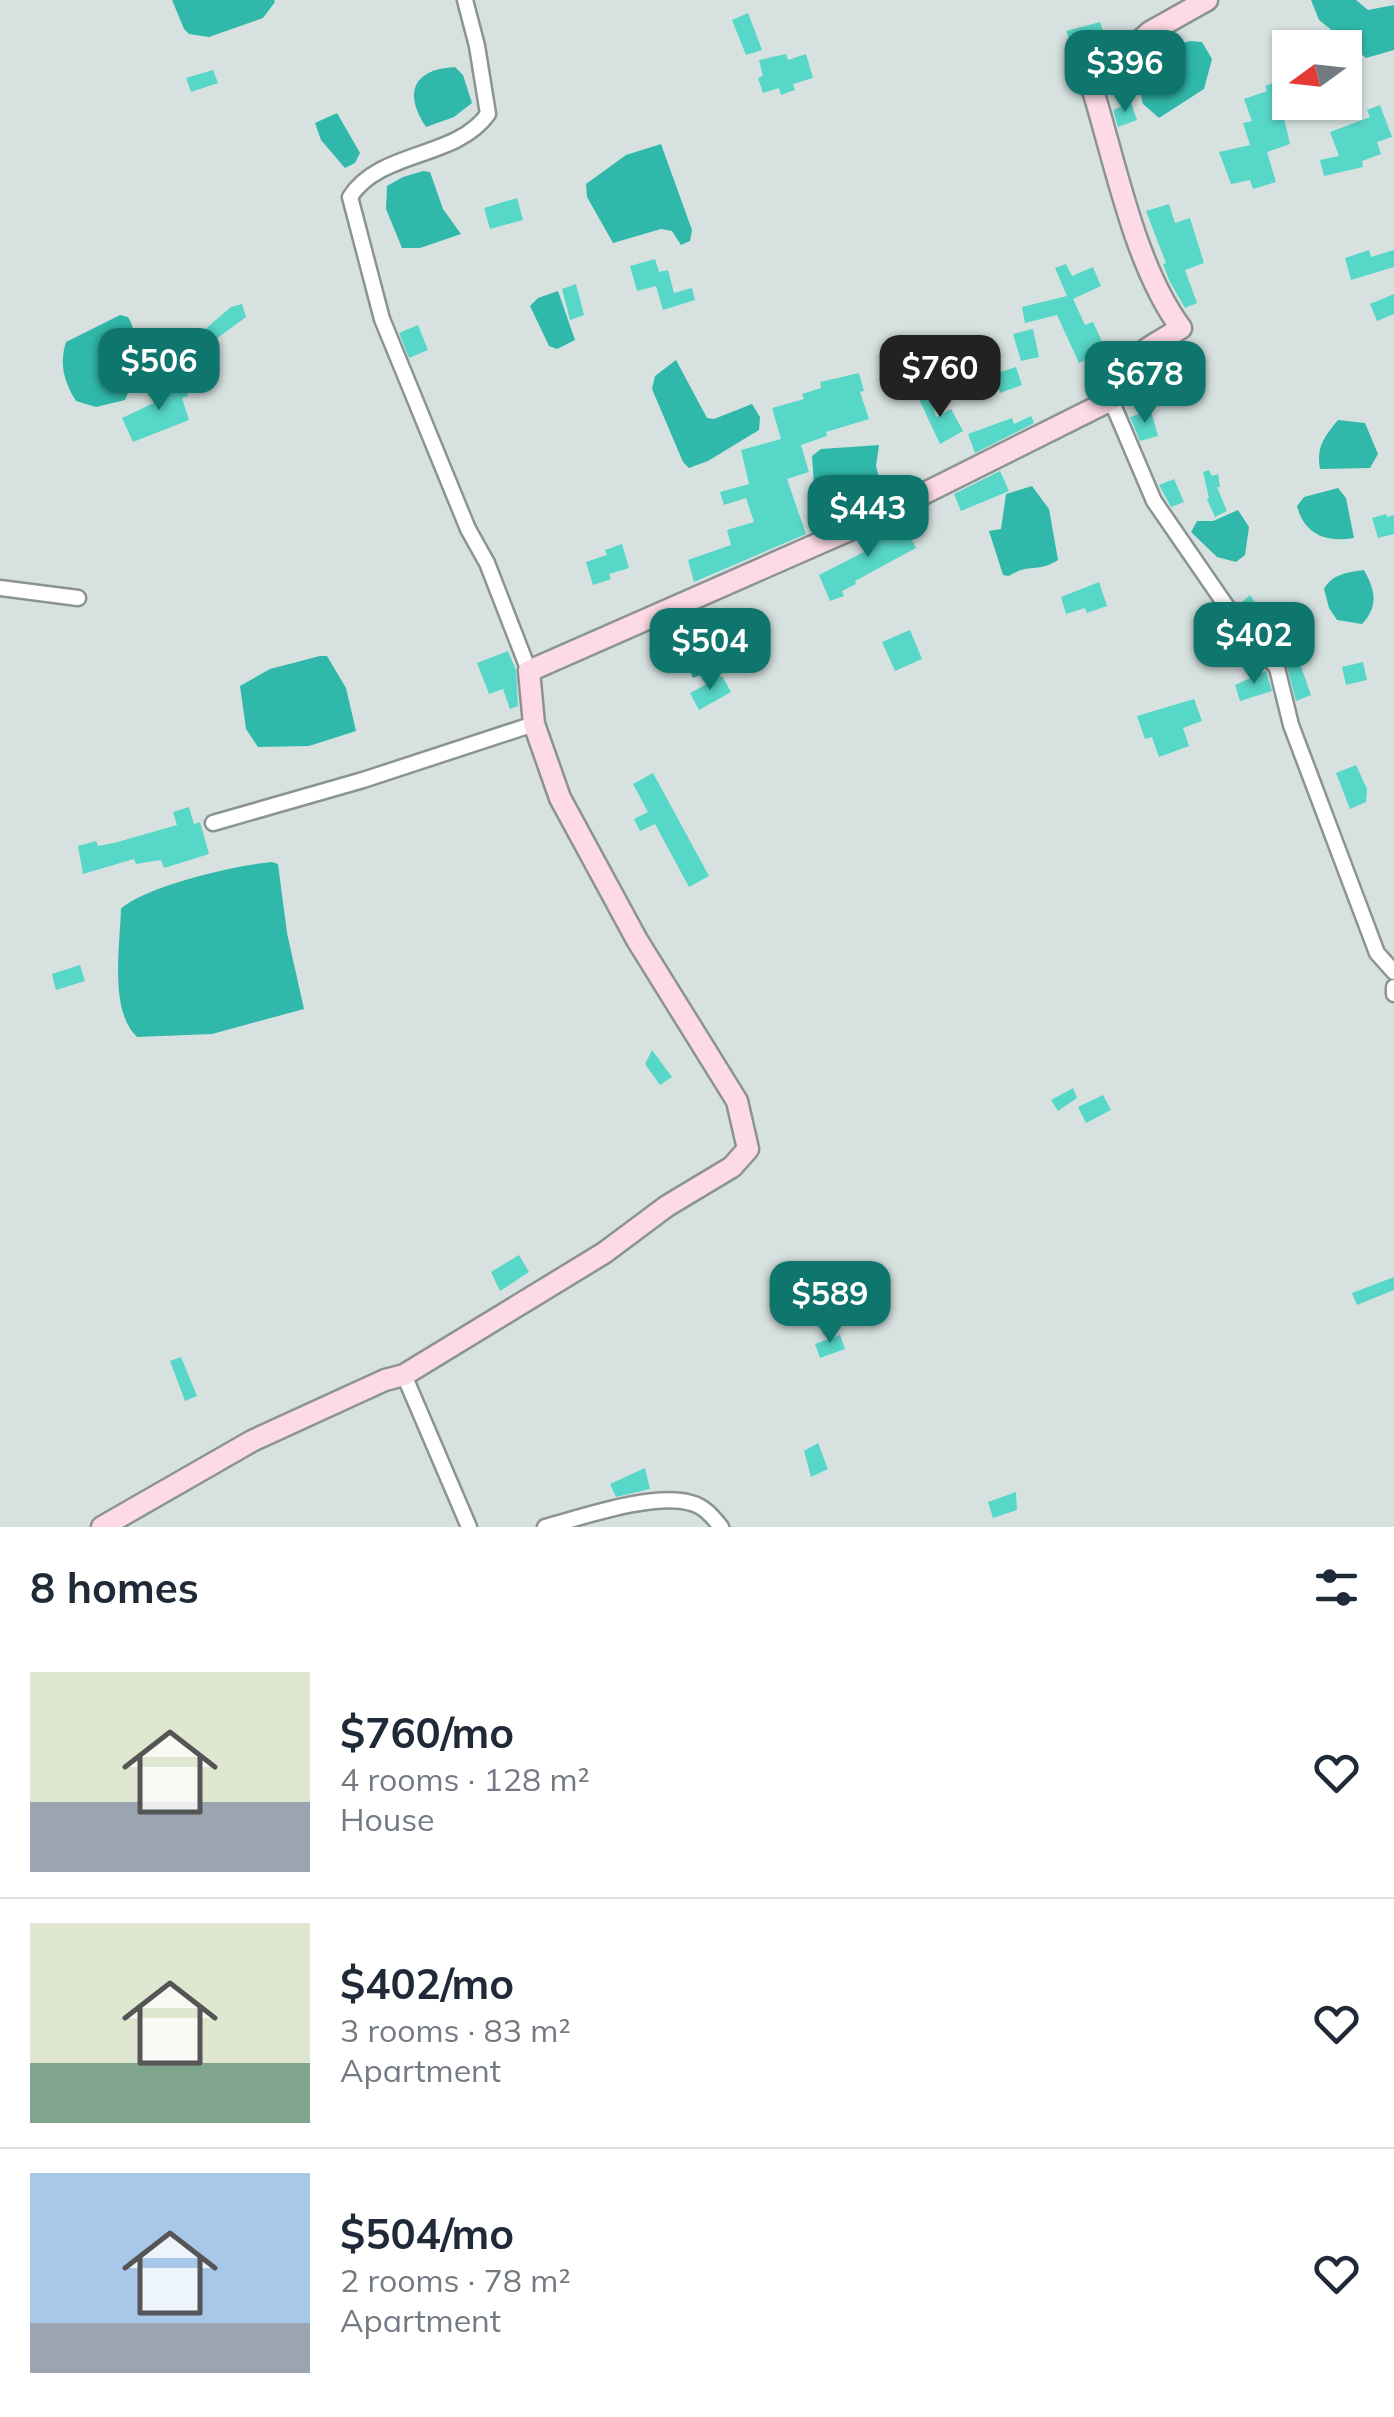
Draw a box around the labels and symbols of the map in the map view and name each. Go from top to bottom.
pin: $396 [1066,30,1184,115]
north arrow [1272,30,1362,120]
pin: $506 [100,328,218,413]
pin: $760 [881,335,999,420]
pin: $678 [1086,341,1204,426]
pin: $443 [809,475,927,560]
pin: $402 [1195,602,1313,687]
pin: $504 [651,608,769,693]
pin: $589 [771,1261,889,1346]

